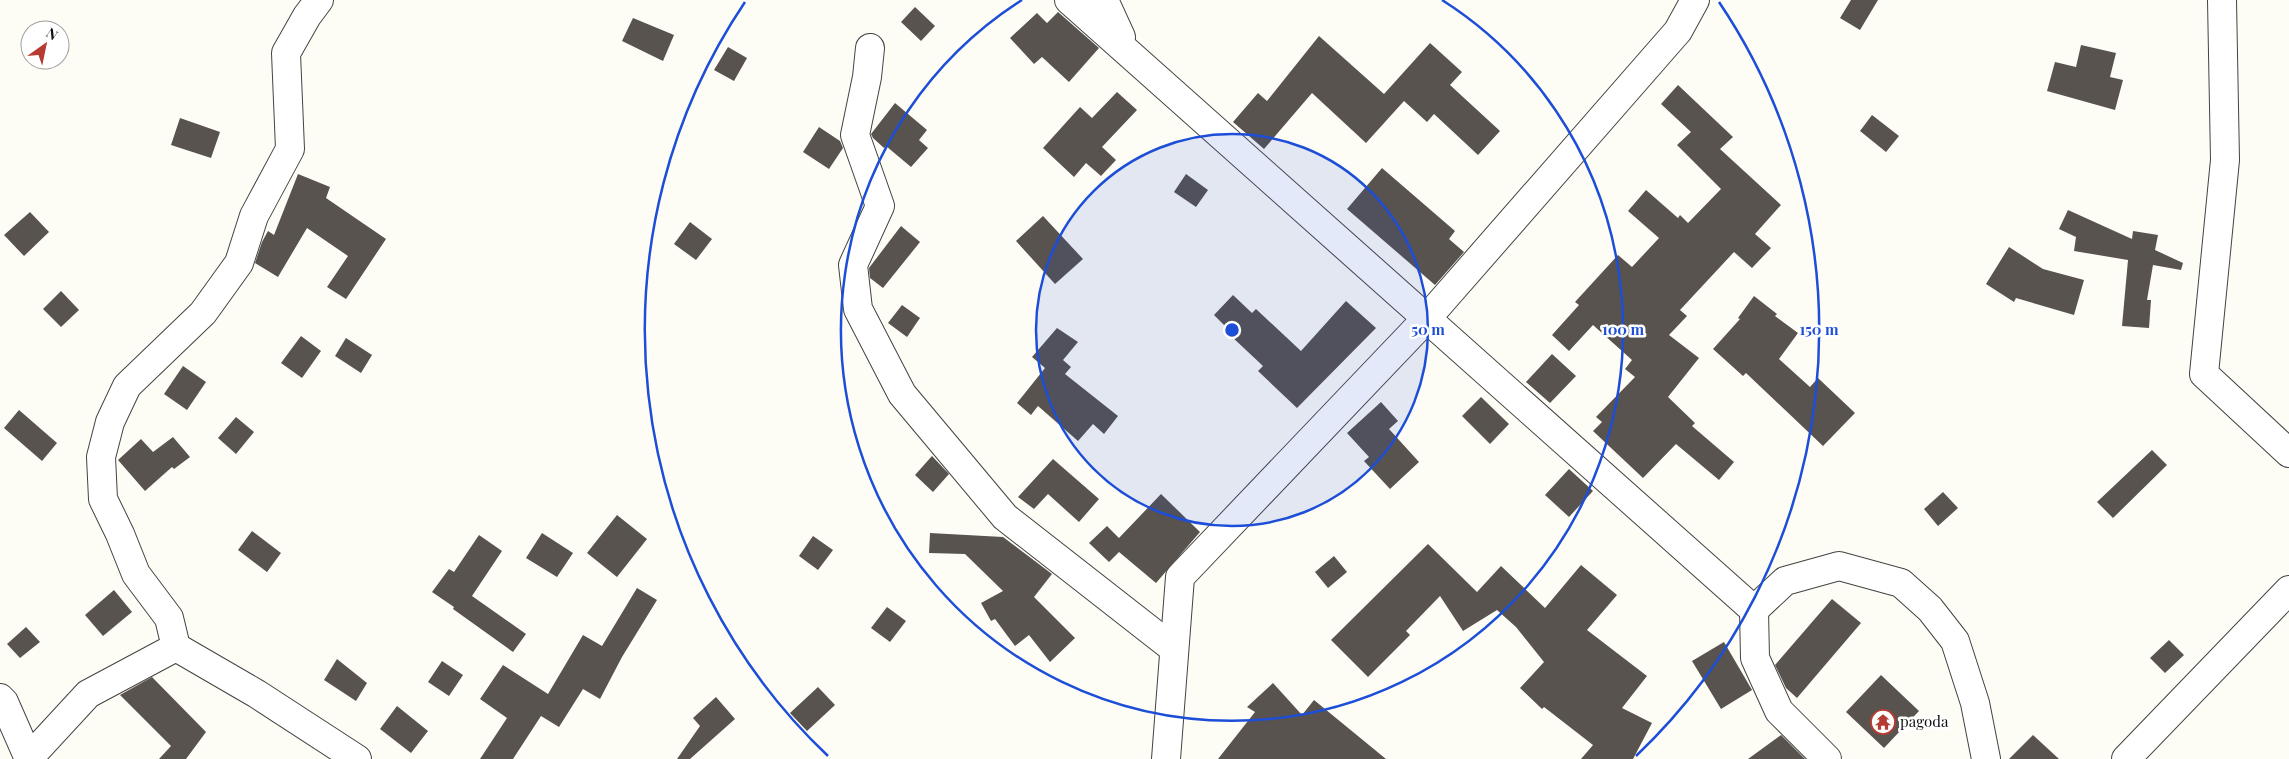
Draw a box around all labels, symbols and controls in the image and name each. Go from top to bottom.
north arrow [20,20,70,70]
text: N [43,23,62,44]
text: 50 m [1411,319,1445,339]
text: 100 m [1602,319,1645,339]
text: 150 m [1799,319,1839,339]
centre of rings [1223,321,1241,339]
temple icon: pagoda [1870,709,1896,735]
place label: pagoda [1900,711,1949,731]

